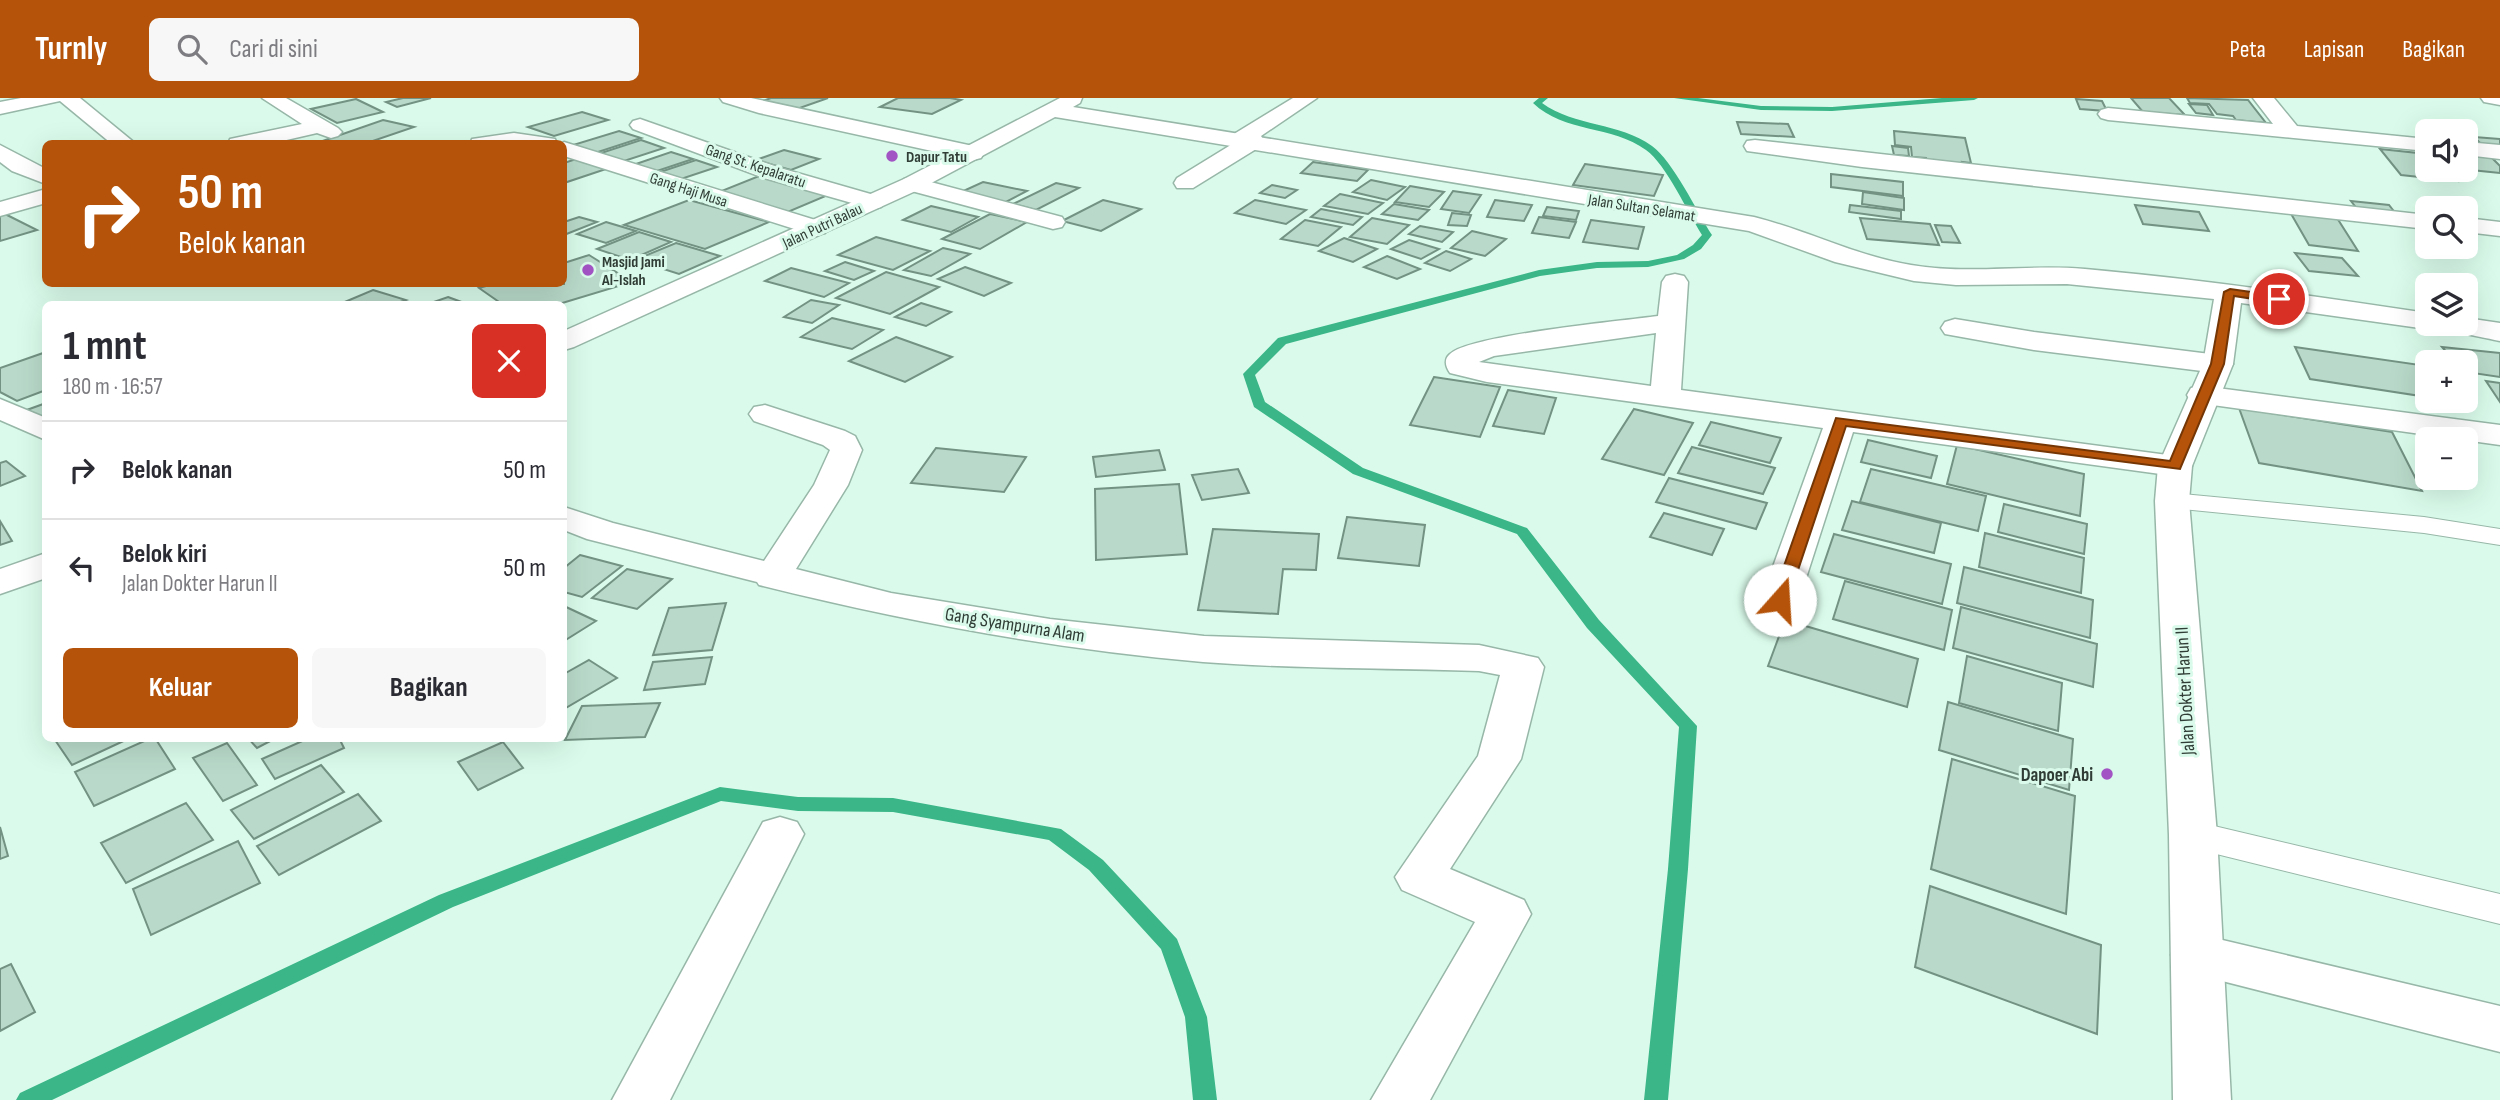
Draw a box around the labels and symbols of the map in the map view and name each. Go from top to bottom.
street label: Gang St. Kepalaratu [703,140,808,192]
marker: Dapur Tatu [884,148,900,164]
place label: Dapur Tatu [906,148,967,167]
street label: Gang Haji Musa [647,169,730,212]
street label: Jalan Sultan Selamat [1586,190,1697,226]
street label: Jalan Putri Balau [779,200,865,253]
place label: Masjid Jami Al-Islah [601,253,665,290]
marker: Masjid Jami Al-Islah [580,262,596,278]
pin [2249,269,2309,329]
position arrow [1743,563,1817,637]
street label: Gang Syampurna Alam [943,603,1086,648]
street label: Jalan Dokter Harun II [2171,626,2200,757]
place label: Dapoer Abi [2021,764,2093,787]
marker: Dapoer Abi [2099,766,2115,782]

